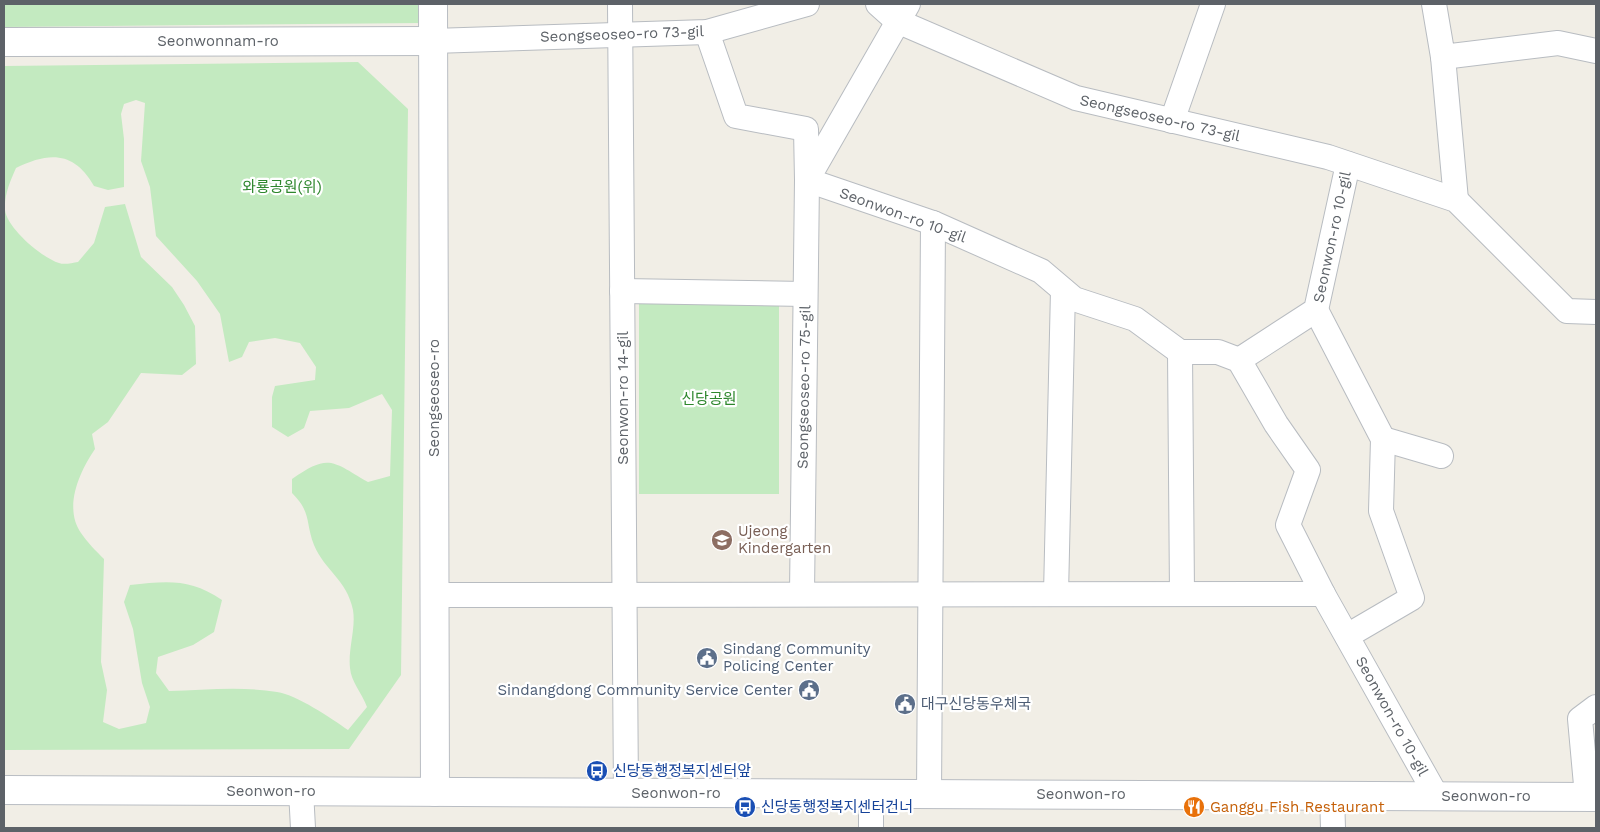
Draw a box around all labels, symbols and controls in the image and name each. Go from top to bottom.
street label: Seongseoseo-ro 73-gil [540,22,705,46]
street label: Seonwonnam-ro [157,32,279,50]
street label: Seongseoseo-ro 73-gil [1078,91,1242,145]
street label: Seonwon-ro 10-gil [1309,169,1355,304]
park label: 와룡공원(위) [242,178,322,196]
street label: Seonwon-ro 10-gil [837,184,969,246]
street label: Seongseoseo-ro 75-gil [794,304,814,469]
street label: Seonwon-ro 14-gil [614,331,632,465]
street label: Seongseoseo-ro [425,339,443,457]
park label: 신당공원 [681,390,737,408]
place label: Ujeong Kindergarten [738,522,831,557]
school or university icon: Ujeong Kindergarten [710,528,734,552]
place label: Sindang Community Policing Center [723,640,871,675]
public building icon: Sindang Community Policing Center [695,646,719,670]
street label: Seonwon-ro 10-gil [1352,653,1432,779]
public building icon: Sindangdong Community Service Center [797,678,821,702]
place label: Sindangdong Community Service Center [498,681,793,699]
public building icon: 대구신당동우체국 [893,692,917,716]
place label: 대구신당동우체국 [921,695,1031,713]
bus stop icon: 신당동행정복지센터앞 [585,759,609,783]
place label: 신당동행정복지센터앞 [613,762,751,780]
street label: Seonwon-ro [226,782,316,800]
street label: Seonwon-ro [631,784,721,802]
street label: Seonwon-ro [1036,785,1126,803]
street label: Seonwon-ro [1441,787,1531,805]
bus stop icon: 신당동행정복지센터건너 [733,795,757,819]
restaurant icon: Ganggu Fish Restaurant [1182,795,1206,819]
place label: 신당동행정복지센터건너 [761,798,913,816]
place label: Ganggu Fish Restaurant [1210,798,1385,816]

